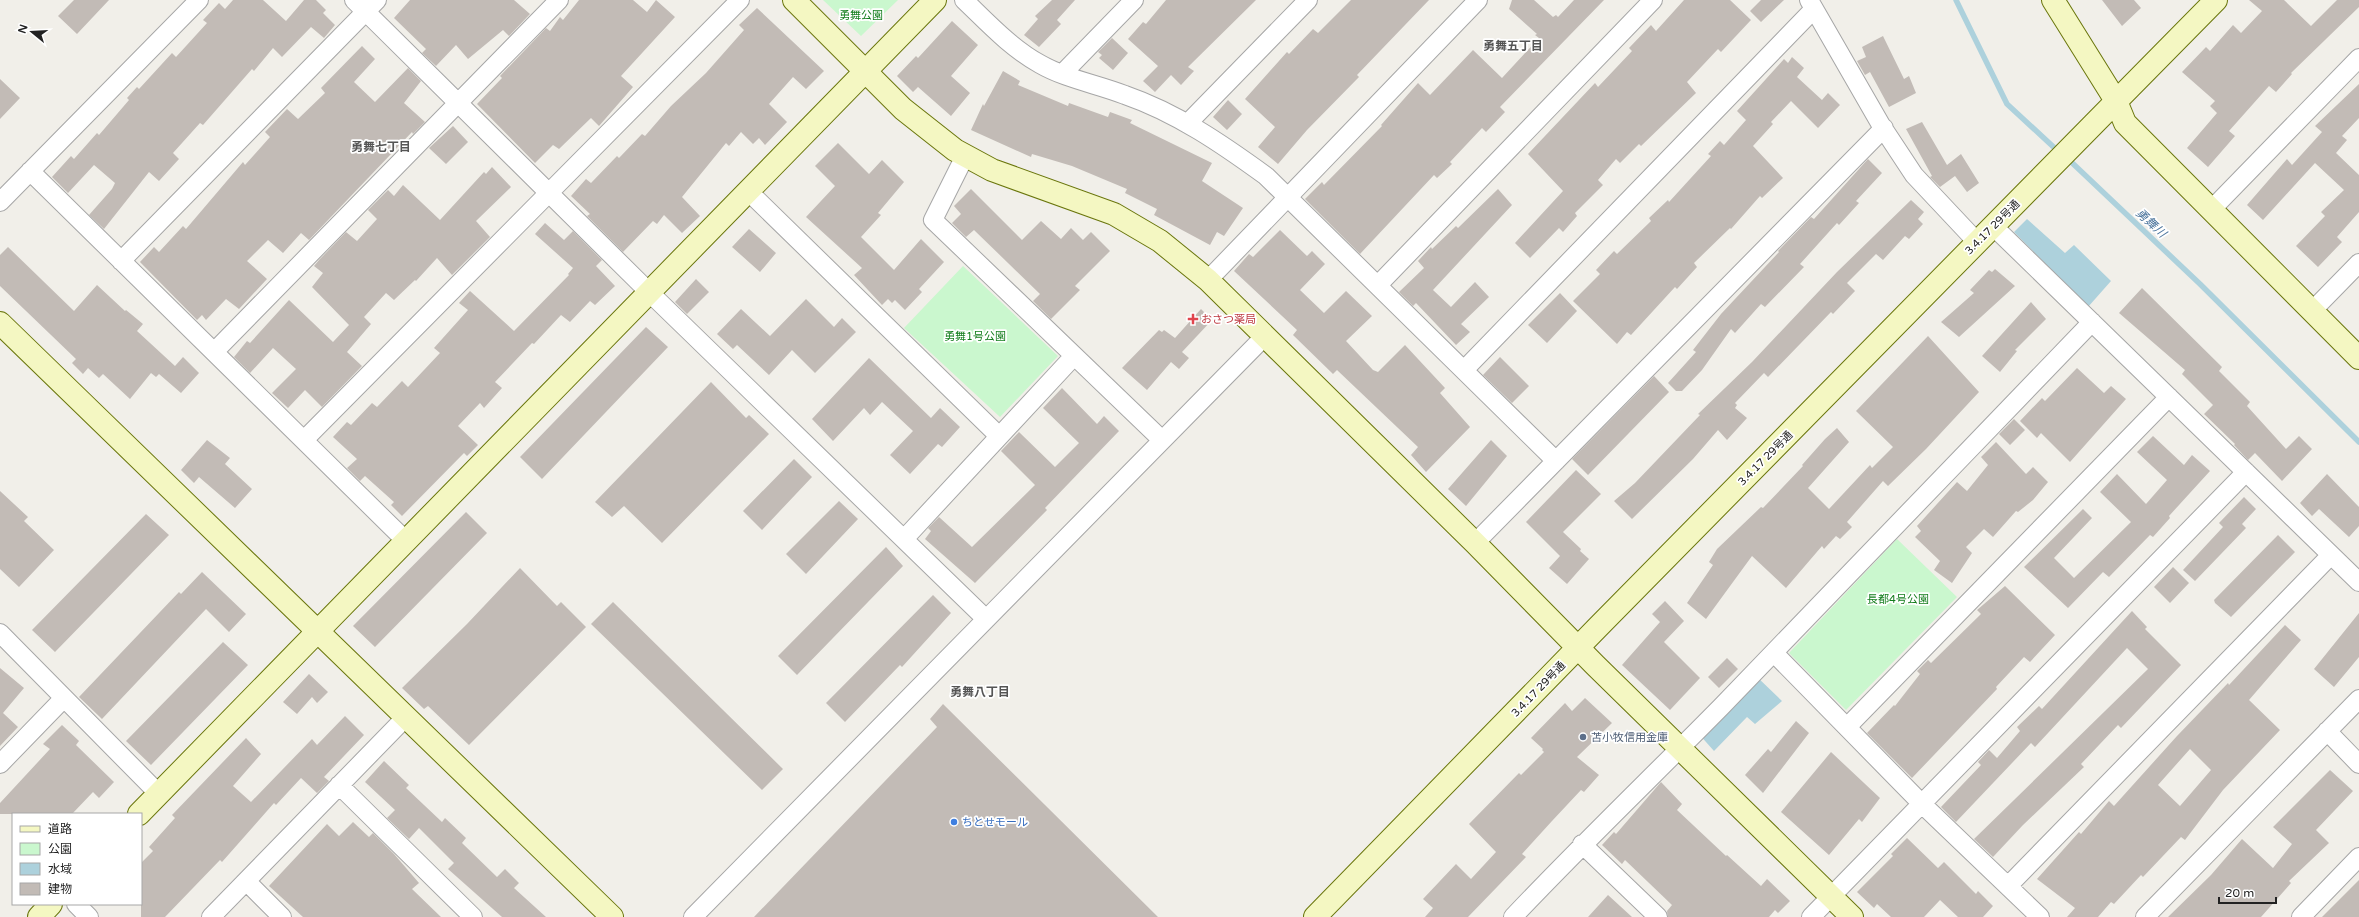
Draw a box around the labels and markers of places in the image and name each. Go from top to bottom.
place label: おさつ薬局 [1201,313,1256,326]
marker: おさつ薬局 [1188,314,1198,324]
place label: 苫小牧信用金庫 [1591,731,1668,744]
marker: 苫小牧信用金庫 [1578,732,1588,742]
place label: ちとせモール [962,816,1028,829]
marker: ちとせモール [949,817,959,827]

